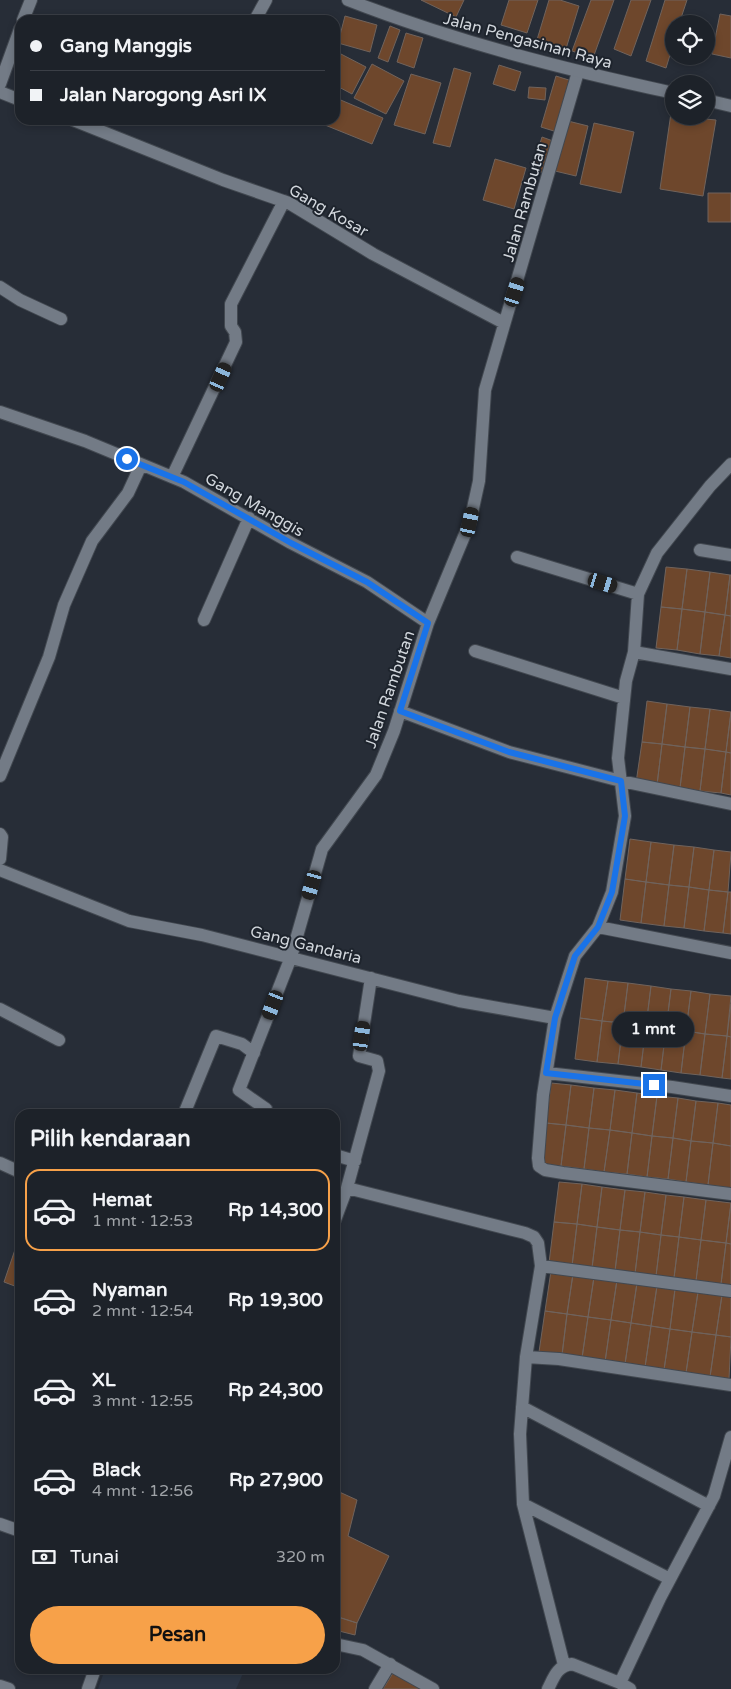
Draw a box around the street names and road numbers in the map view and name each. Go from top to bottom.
street label: Jalan Pengasinan Raya [441,9,614,73]
street label: Jalan Rambutan [498,140,552,264]
street label: Gang Kosar [285,180,373,242]
street label: Gang Manggis [201,468,308,541]
street label: Jalan Rambutan [360,628,419,751]
street label: Gang Gandaria [248,921,364,968]

